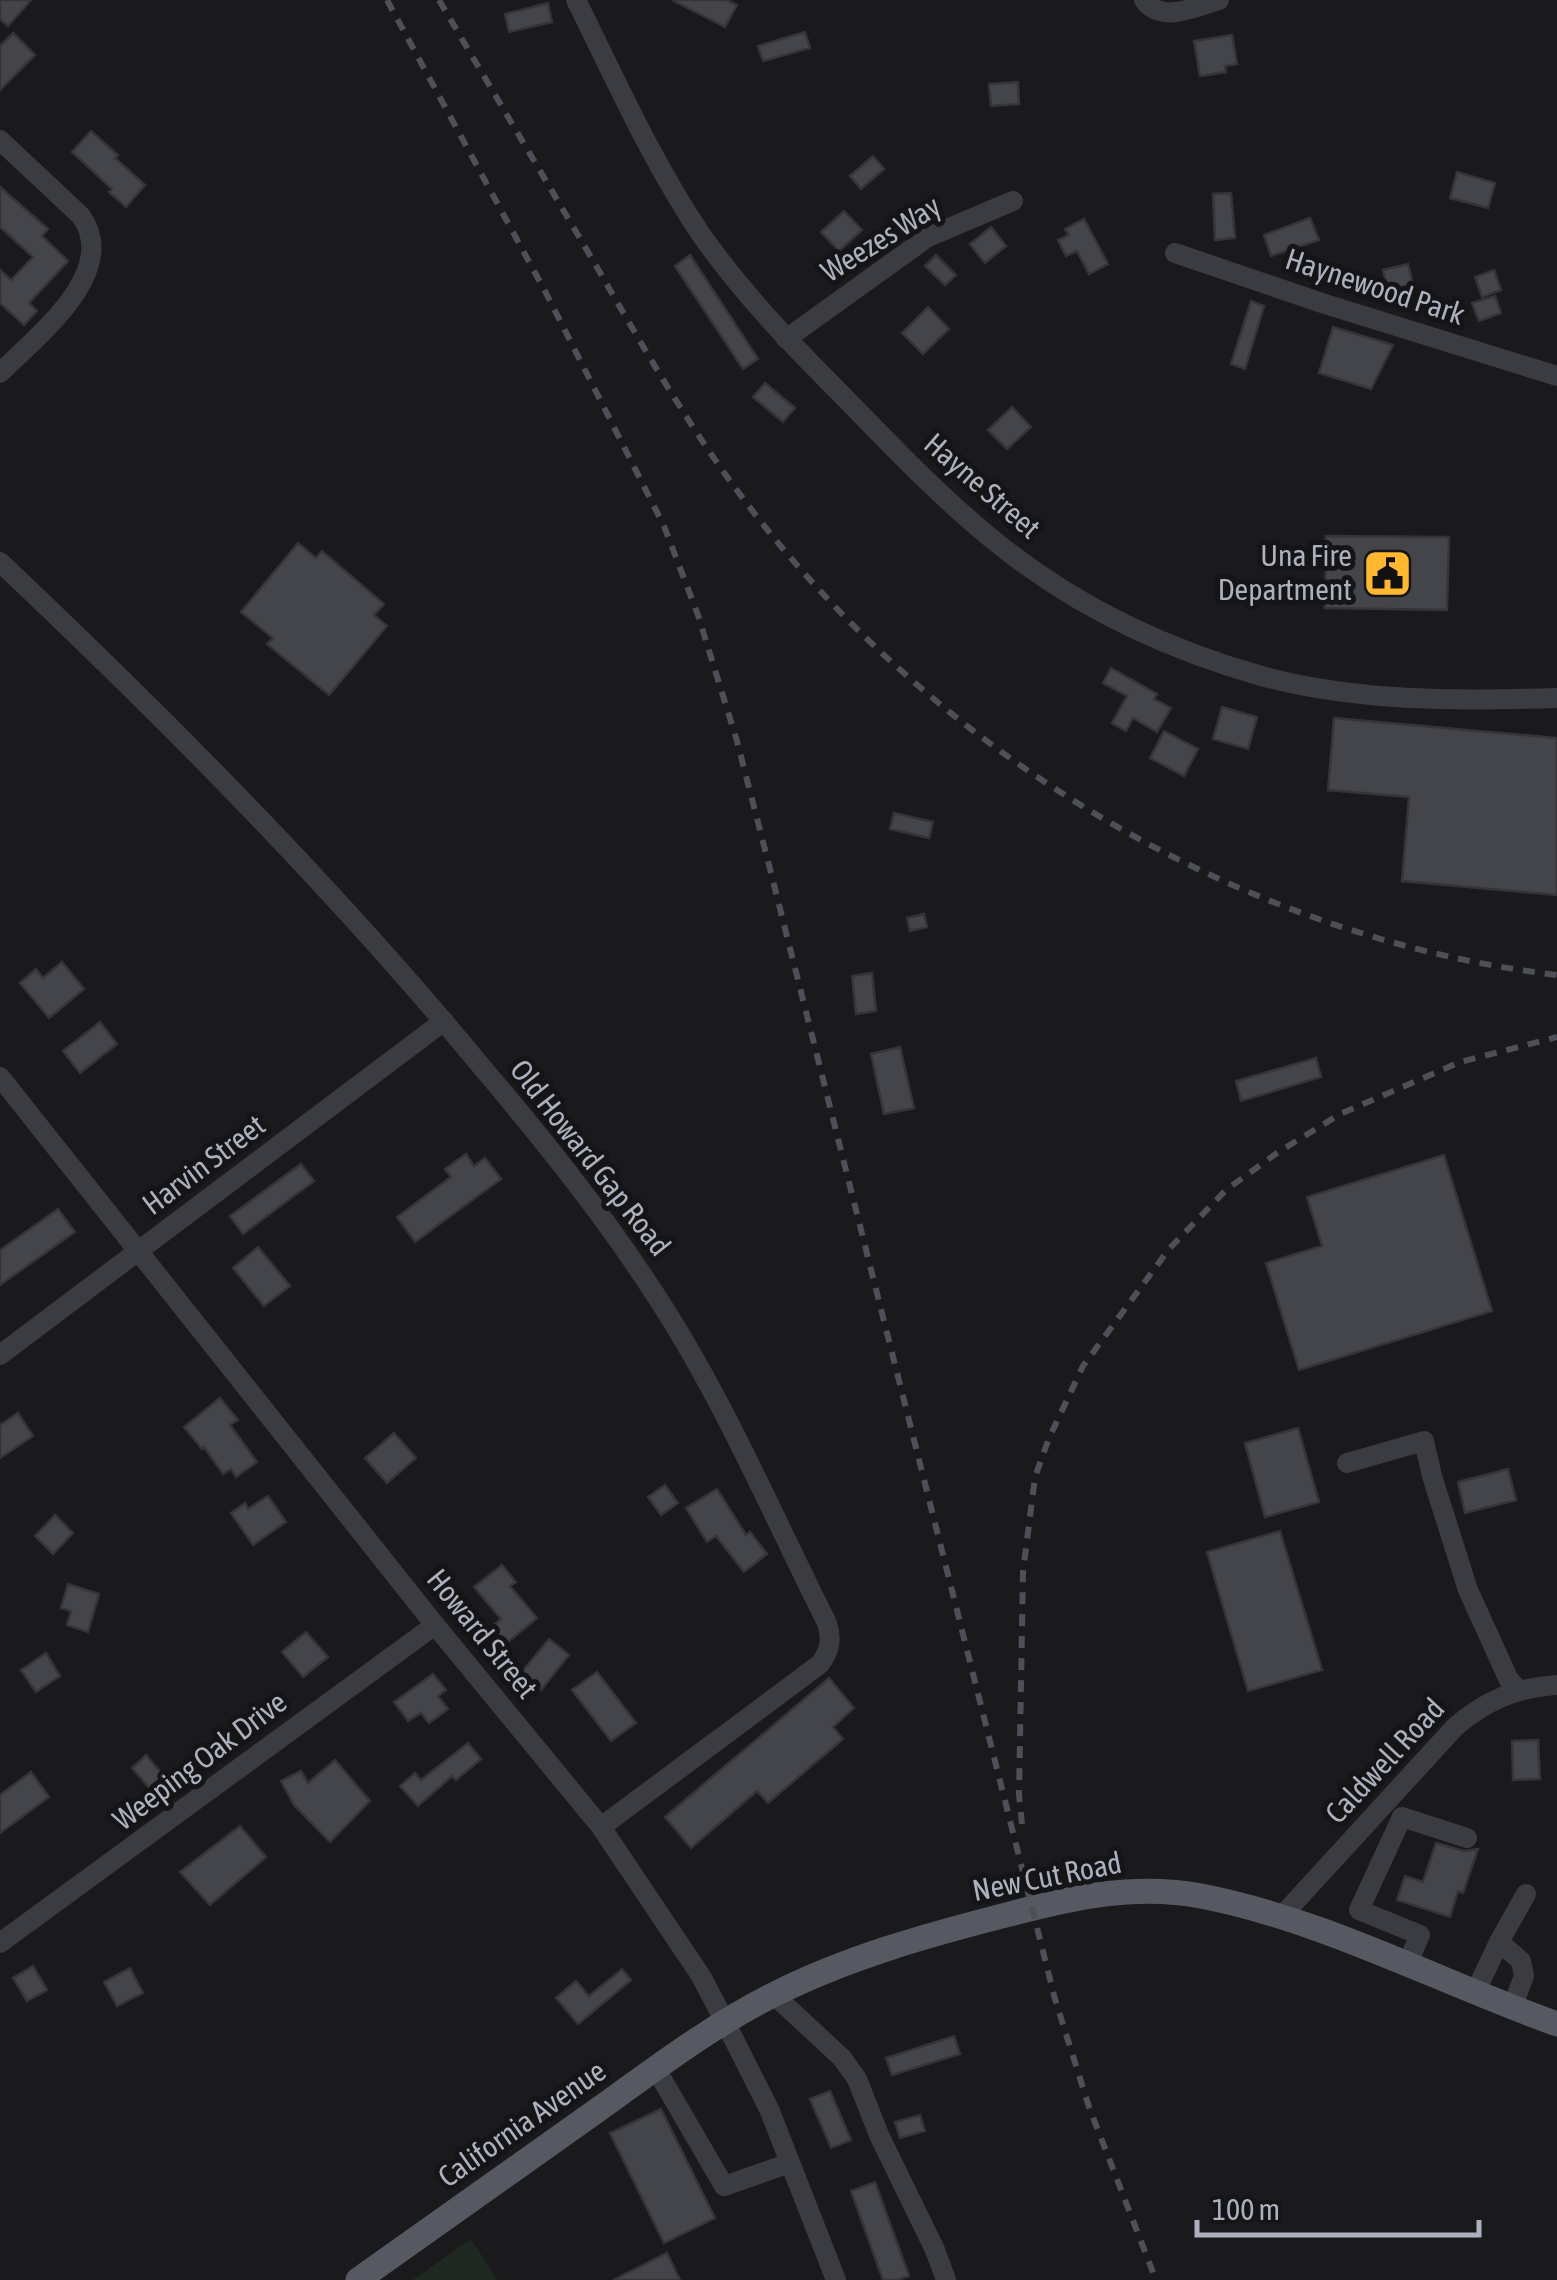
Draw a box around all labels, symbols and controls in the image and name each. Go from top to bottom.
street label: Weezes Way [815,188,946,288]
street label: Haynewood Park [1282,241,1469,331]
street label: Hayne Street [918,426,1047,545]
place label: Una Fire Department [1218,538,1352,606]
public building icon: Una Fire Department [1361,547,1413,599]
street label: Old Howard Gap Road [504,1053,678,1262]
street label: Harvin Street [136,1107,271,1221]
street label: Howard Street [421,1562,545,1705]
street label: Weeping Oak Drive [106,1684,293,1836]
street label: Caldwell Road [1318,1691,1451,1830]
street label: New Cut Road [969,1845,1124,1907]
street label: California Avenue [431,2053,611,2193]
scale bar [1197,2175,1480,2237]
text: 100 m [1212,2192,1280,2226]

